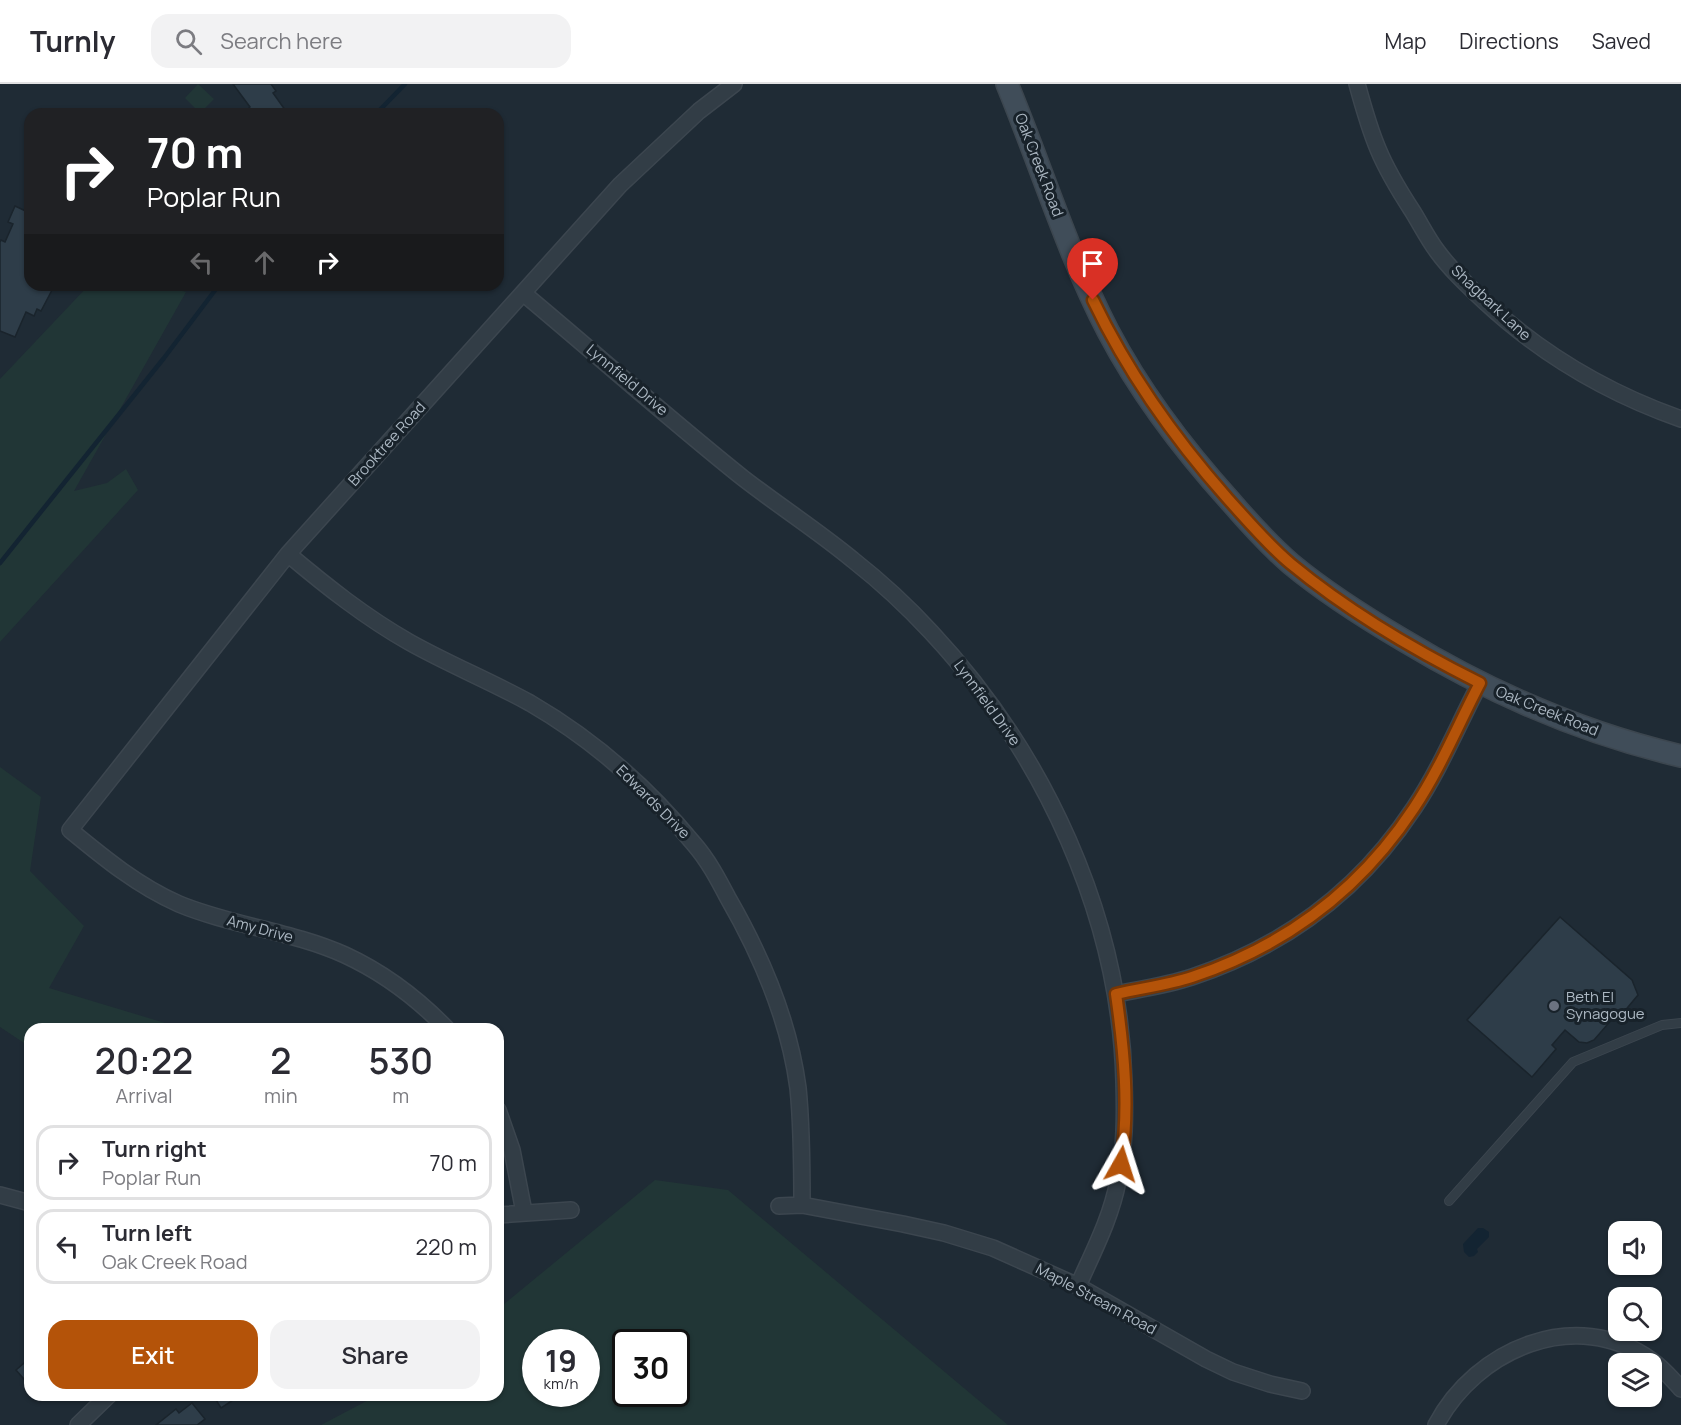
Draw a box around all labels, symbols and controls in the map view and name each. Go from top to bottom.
search box [151,14,571,68]
text: Turnly [30,22,115,60]
icon: search [172,25,205,58]
text: Search here [220,26,343,56]
text: Map [1385,27,1426,55]
text: Directions [1459,27,1559,55]
text: Saved [1592,27,1651,55]
street label: Oak Creek Road [1010,110,1069,220]
text: 70 m [147,123,243,181]
icon: right [48,132,126,210]
text: Poplar Run [147,178,281,215]
pin [1067,238,1118,300]
icon: left [185,246,218,279]
icon: ahead [248,246,281,279]
icon: right [311,246,344,279]
icon: arrive [1076,247,1109,280]
street label: Shagbark Lane [1447,260,1536,345]
street label: Lynnfield Drive [582,339,673,420]
street label: Brooktree Road [343,397,430,490]
street label: Lynnfield Drive [949,656,1026,750]
street label: Oak Creek Road [1493,680,1602,741]
street label: Edwards Drive [612,760,695,844]
street label: Amy Drive [225,910,296,948]
place label: Beth El Synagogue [1566,986,1645,1024]
marker: Beth El Synagogue [1547,999,1561,1013]
text: 20:22 [95,1036,193,1085]
text: 2 [270,1036,291,1085]
text: 530 [368,1036,433,1085]
text: Arrival [115,1082,173,1109]
text: min [264,1082,298,1109]
text: m [392,1082,409,1109]
position arrow [1089,1132,1153,1196]
text: Turn right [102,1134,207,1164]
icon: right [51,1146,84,1179]
text: 70 m [429,1148,477,1178]
text: Poplar Run [102,1164,201,1191]
text: Turn left [102,1218,192,1248]
map controls [1608,1221,1662,1407]
button: sound [1608,1221,1662,1275]
icon: left [51,1230,84,1263]
text: 220 m [415,1232,477,1262]
text: Oak Creek Road [102,1248,248,1275]
street label: Maple Stream Road [1032,1258,1160,1339]
button: search [1608,1287,1662,1341]
button: Exit [48,1320,258,1389]
button: Share [270,1320,480,1389]
speed limit sign: 30 [612,1329,690,1407]
text: 19 [545,1340,577,1381]
button: layers [1608,1353,1662,1407]
text: km/h [544,1373,578,1394]

